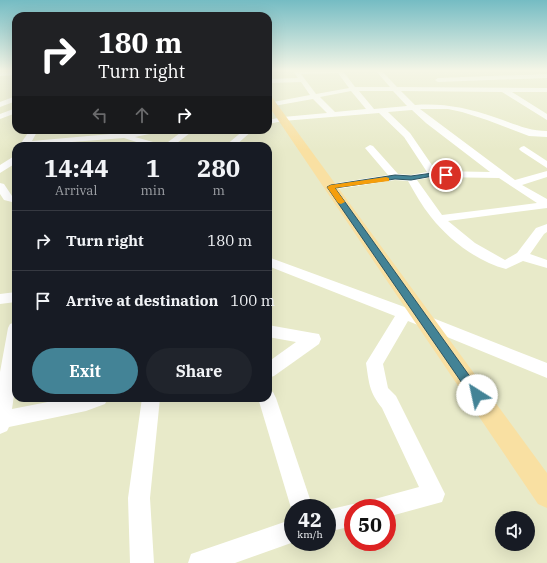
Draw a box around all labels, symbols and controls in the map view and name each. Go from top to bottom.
text: 180 m [98,24,182,61]
icon: right [32,28,84,80]
text: Turn right [98,60,185,83]
icon: left [89,104,111,126]
icon: ahead [131,104,153,126]
icon: right [173,104,195,126]
text: 14:44 [44,152,109,184]
text: 1 [146,152,160,184]
text: 280 [197,152,240,184]
pin [429,158,463,192]
icon: arrive [435,164,457,186]
text: Arrival [55,182,97,199]
text: min [140,182,165,199]
text: m [212,182,225,199]
icon: right [32,230,54,252]
text: Turn right [66,231,144,250]
text: 180 m [207,231,252,250]
icon: arrive [32,290,54,312]
text: Arrive at destination [66,291,218,310]
text: 100 m [230,291,275,310]
button: Exit [32,348,138,394]
button: Share [146,348,252,394]
position arrow [456,374,498,416]
speed limit sign: 50 [344,499,396,551]
text: 42 [298,506,322,533]
map controls [495,511,535,551]
button: sound [495,511,535,551]
text: km/h [297,528,323,541]

